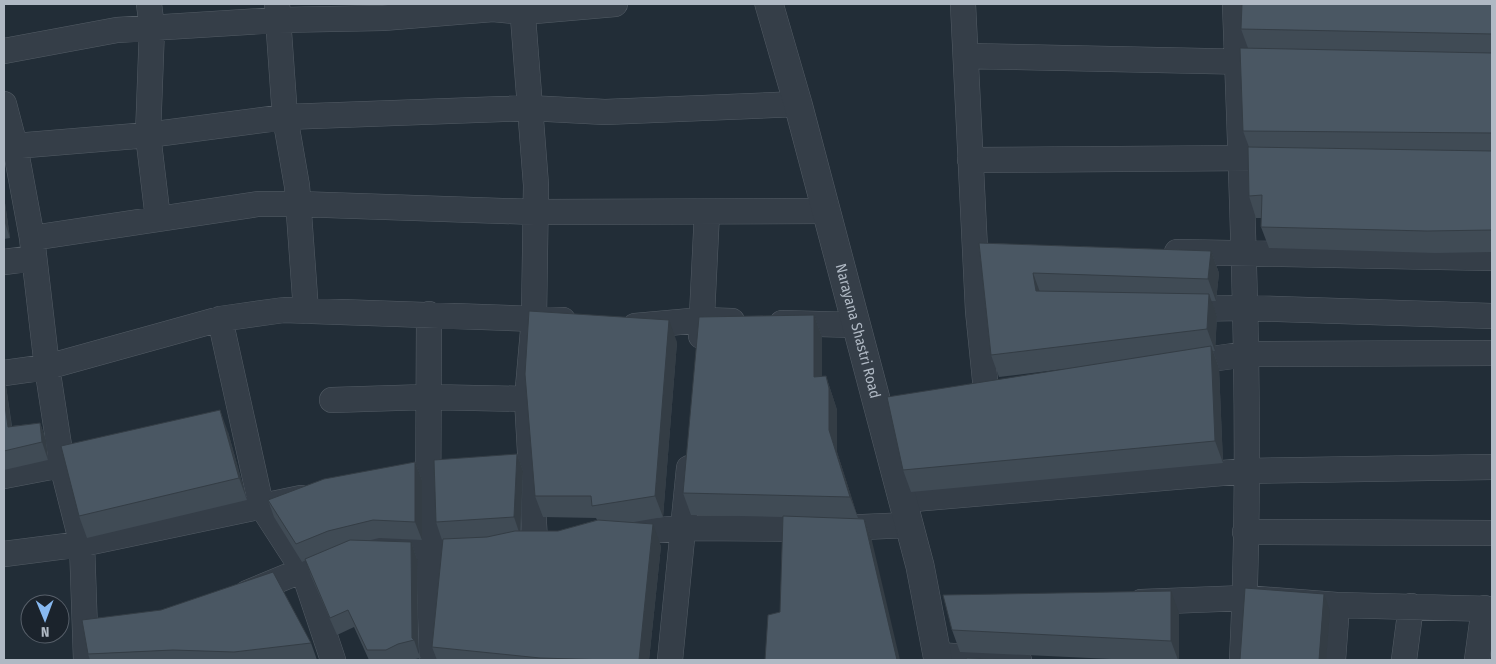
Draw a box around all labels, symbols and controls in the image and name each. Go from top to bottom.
street label: Narayana Shastri Road [832,262,884,400]
north arrow [20,594,70,644]
text: N [41,623,50,640]

